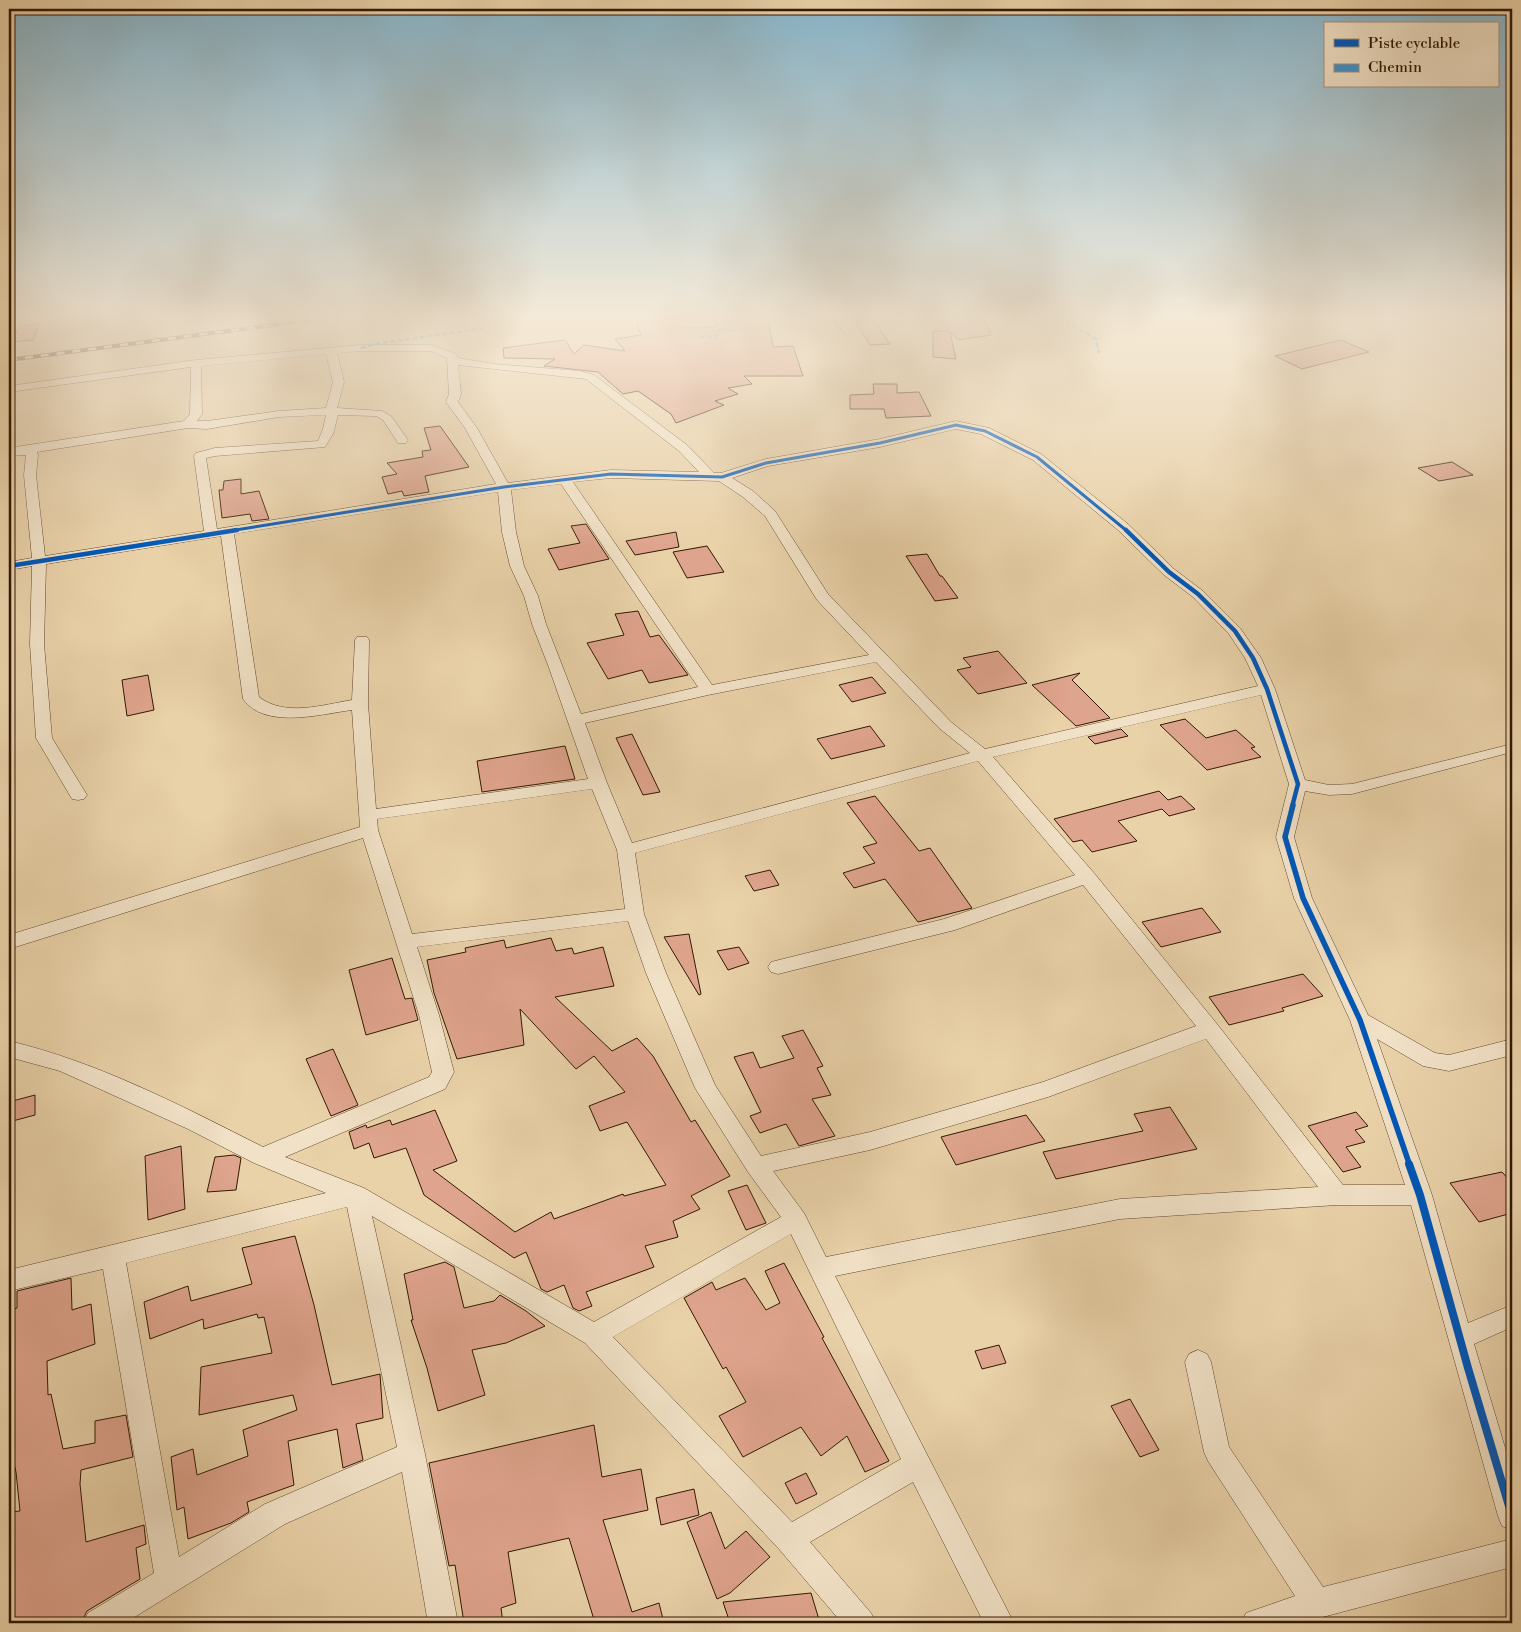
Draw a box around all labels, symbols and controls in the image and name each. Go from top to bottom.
legend [1324,22,1498,88]
text: Piste cyclable [1368,34,1460,53]
text: Chemin [1368,58,1422,77]

